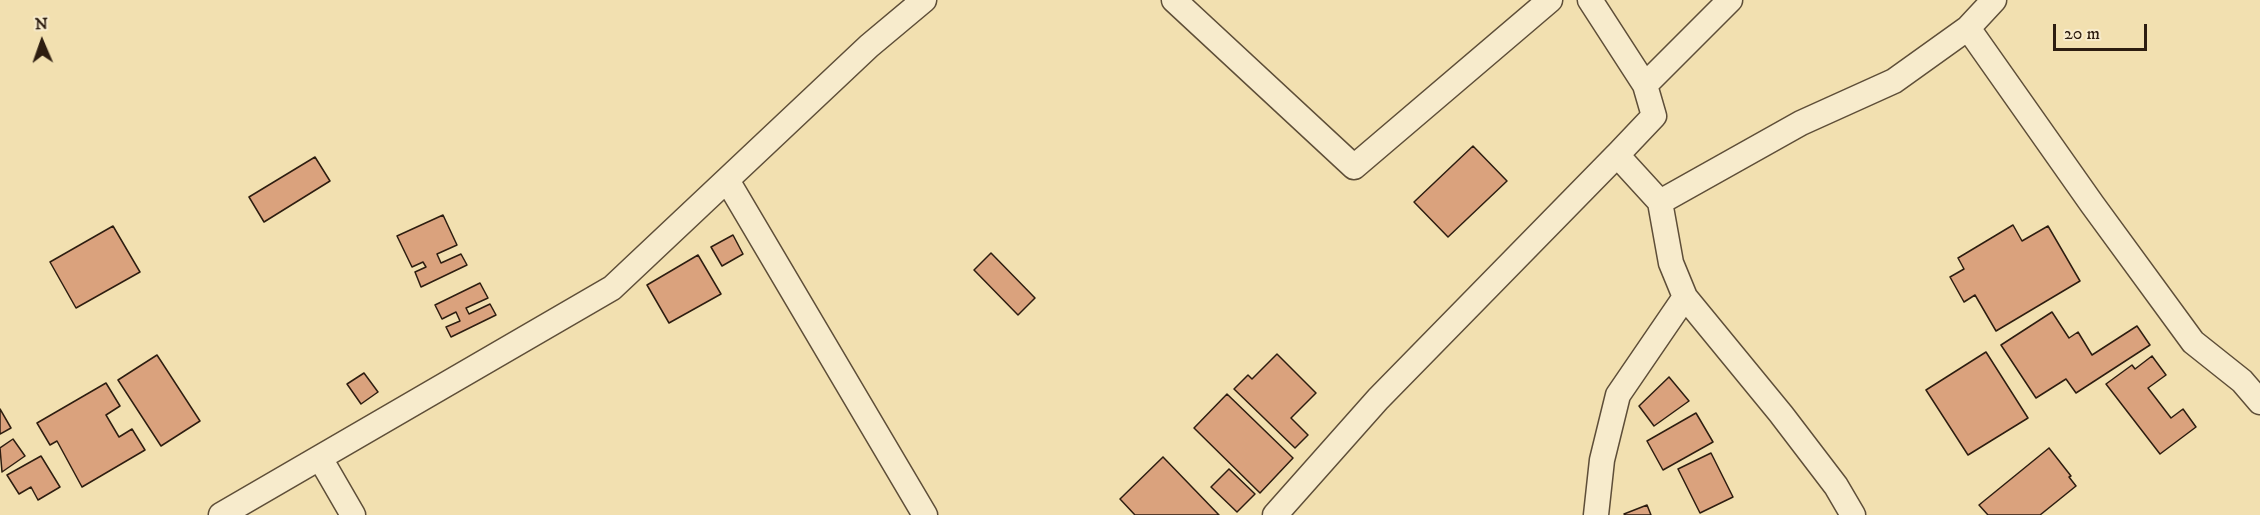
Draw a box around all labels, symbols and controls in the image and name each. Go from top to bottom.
north arrow [12,12,72,72]
scale bar [2056,12,2150,50]
text: N [34,14,48,34]
text: 20 m [2064,23,2100,45]

